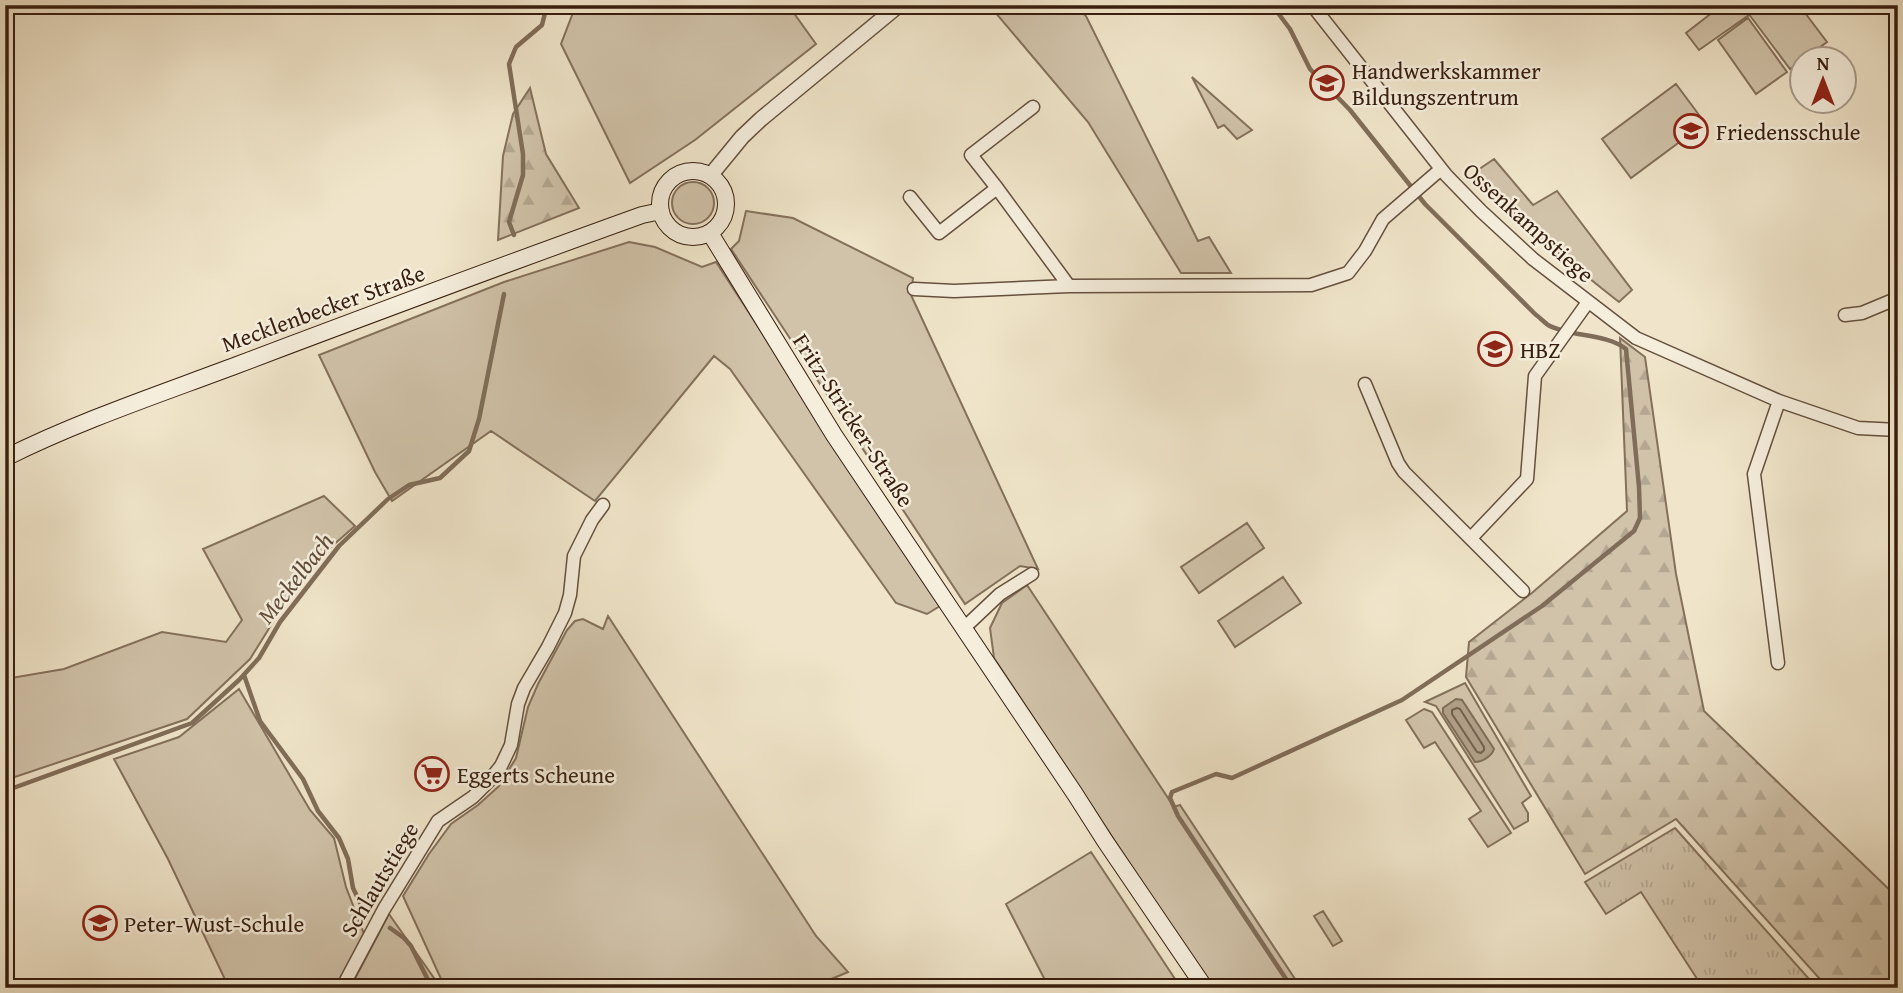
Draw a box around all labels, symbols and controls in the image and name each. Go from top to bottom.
north arrow [1787,46,1857,116]
text: N [1817,49,1830,77]
place label: Handwerkskammer Bildungszentrum [1352,54,1541,113]
school or university icon: Handwerkskammer Bildungszentrum [1308,64,1346,102]
school or university icon: Friedensschule [1672,112,1710,150]
place label: Friedensschule [1716,115,1861,148]
street label: Ossenkampstiege [1456,154,1602,290]
street label: Mecklenbecker Straße [217,256,429,360]
street label: Fritz-Stricker-Straße [785,327,923,513]
school or university icon: HBZ [1476,330,1514,368]
place label: HBZ [1520,333,1561,366]
water label: Meckelbach [248,525,342,631]
supermarket icon: Eggerts Scheune [413,755,451,793]
place label: Eggerts Scheune [457,758,615,791]
street label: Schlautstiege [332,815,426,943]
school or university icon: Peter-Wust-Schule [81,904,119,942]
place label: Peter-Wust-Schule [124,907,304,940]

